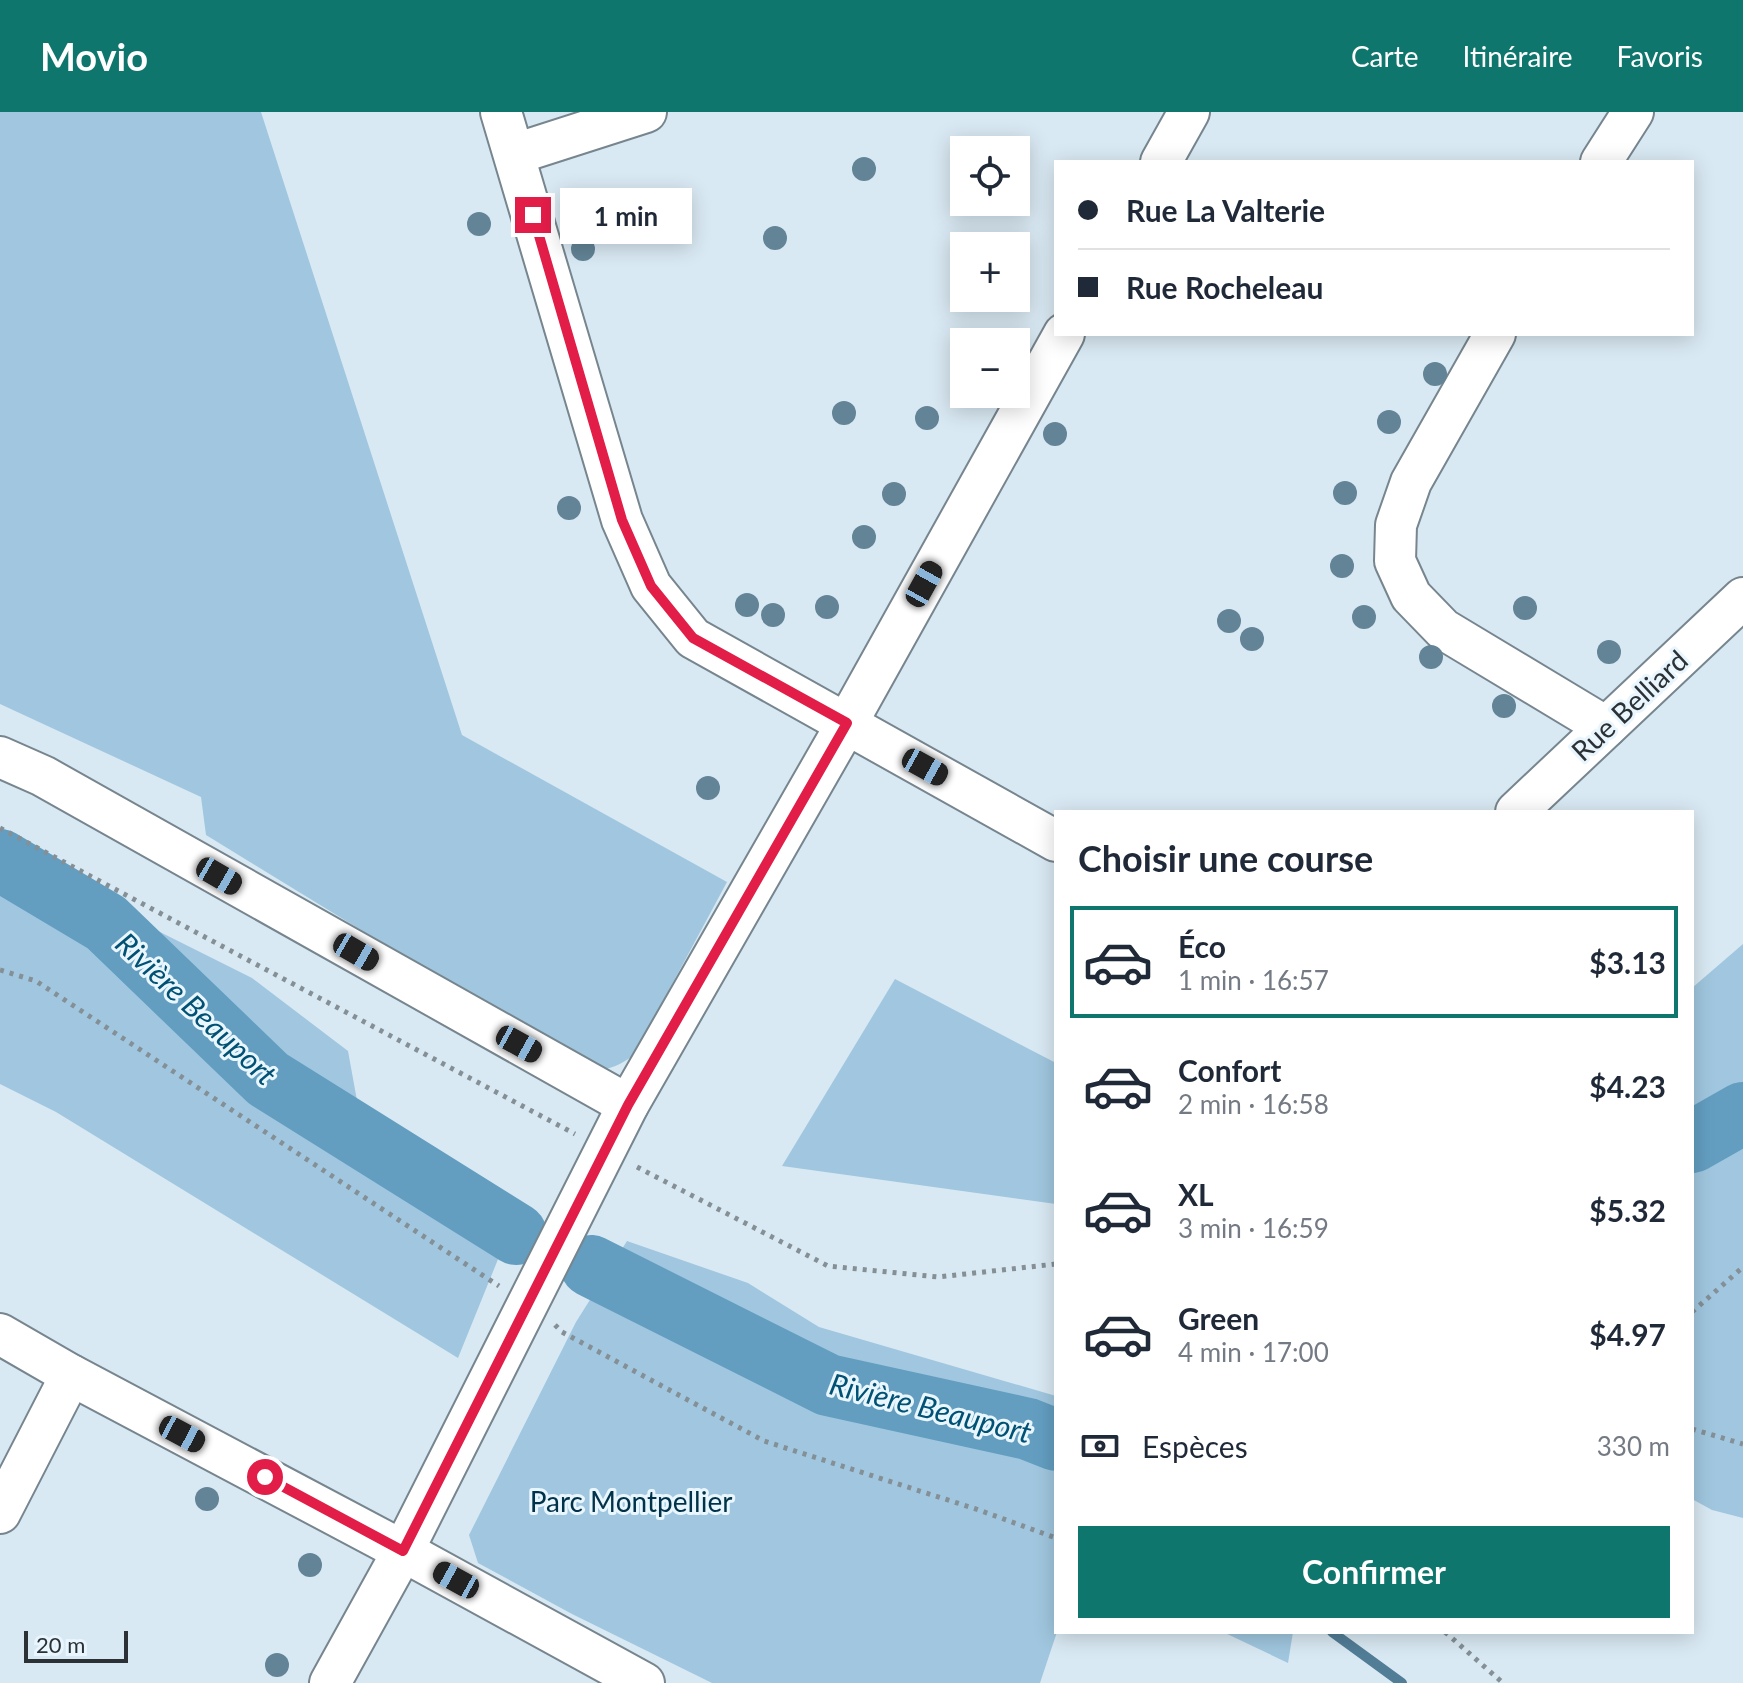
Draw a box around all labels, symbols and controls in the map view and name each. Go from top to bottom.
text: Movio [40,33,148,79]
text: Carte [1351,39,1418,73]
text: Itinéraire [1462,39,1573,73]
text: Favoris [1617,39,1703,73]
map controls [950,136,1030,408]
button: locate [950,136,1030,216]
callout: 1 min [561,187,693,243]
text: Rue La Valterie [1126,192,1325,228]
route end [515,197,551,233]
text: 1 min [594,200,658,232]
button: + [950,232,1030,312]
text: Rue Rocheleau [1126,269,1323,305]
button: − [950,328,1030,408]
car [902,557,946,611]
street label: Rue Belliard [1564,643,1694,767]
car [898,745,952,789]
text: Choisir une course [1078,836,1373,880]
car [192,854,246,898]
water label: Rivière Beauport [109,924,285,1092]
icon: car [1082,926,1154,998]
text: Éco [1178,928,1226,964]
car [329,930,383,974]
text: $3.13 [1589,944,1666,980]
text: 1 min · 16:57 [1178,964,1329,996]
car [492,1022,546,1066]
icon: car [1082,1050,1154,1122]
text: Confort [1178,1052,1281,1088]
text: $4.23 [1589,1068,1666,1104]
text: 2 min · 16:58 [1178,1088,1329,1120]
icon: car [1082,1174,1154,1246]
text: XL [1178,1176,1214,1212]
text: $5.32 [1589,1192,1666,1228]
text: 3 min · 16:59 [1178,1212,1329,1244]
icon: car [1082,1298,1154,1370]
text: Green [1178,1300,1259,1336]
text: $4.97 [1589,1316,1666,1352]
text: 4 min · 17:00 [1178,1336,1329,1368]
water label: Rivière Beauport [826,1365,1036,1450]
car [155,1412,209,1456]
icon: cash [1078,1424,1122,1468]
text: Espèces [1142,1428,1248,1464]
text: 330 m [1597,1430,1670,1462]
route start [247,1459,283,1495]
park label: Parc Montpellier [530,1484,732,1518]
button: Confirmer [1078,1526,1670,1618]
car [429,1558,483,1602]
scale bar [24,1627,128,1663]
text: 20 m [36,1631,85,1658]

